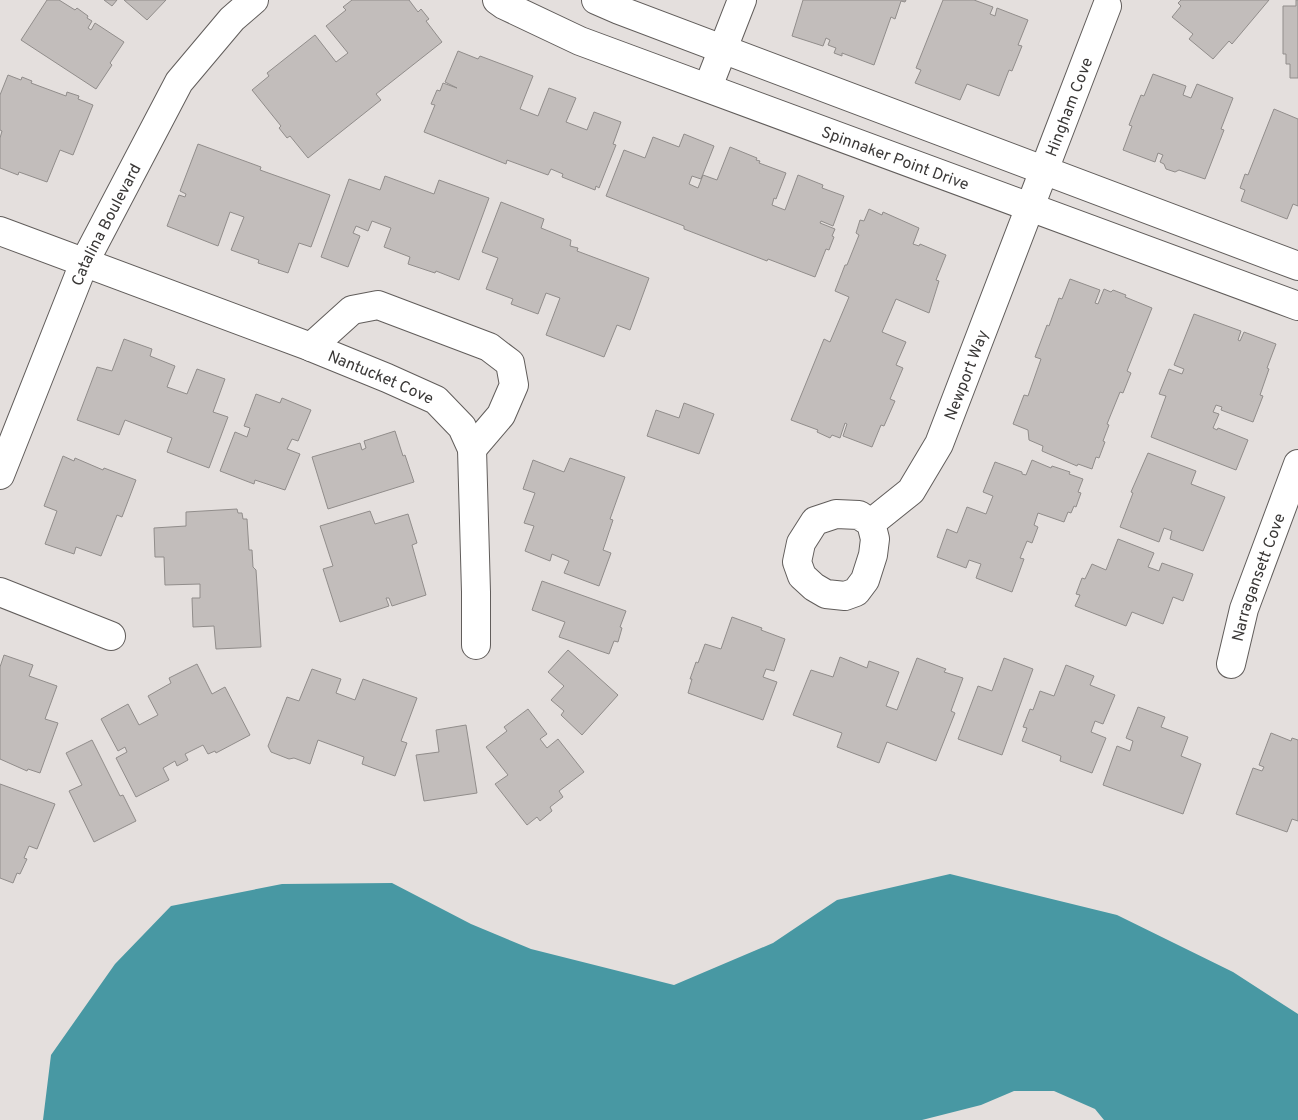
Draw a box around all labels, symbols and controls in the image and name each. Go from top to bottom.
street label: Hingham Cove [1042,55,1098,160]
street label: Spinnaker Point Drive [818,123,971,196]
street label: Catalina Boulevard [68,161,146,289]
street label: Newport Way [941,327,994,423]
street label: Nantucket Cove [324,347,436,410]
street label: Narragansett Cove [1229,511,1291,644]

